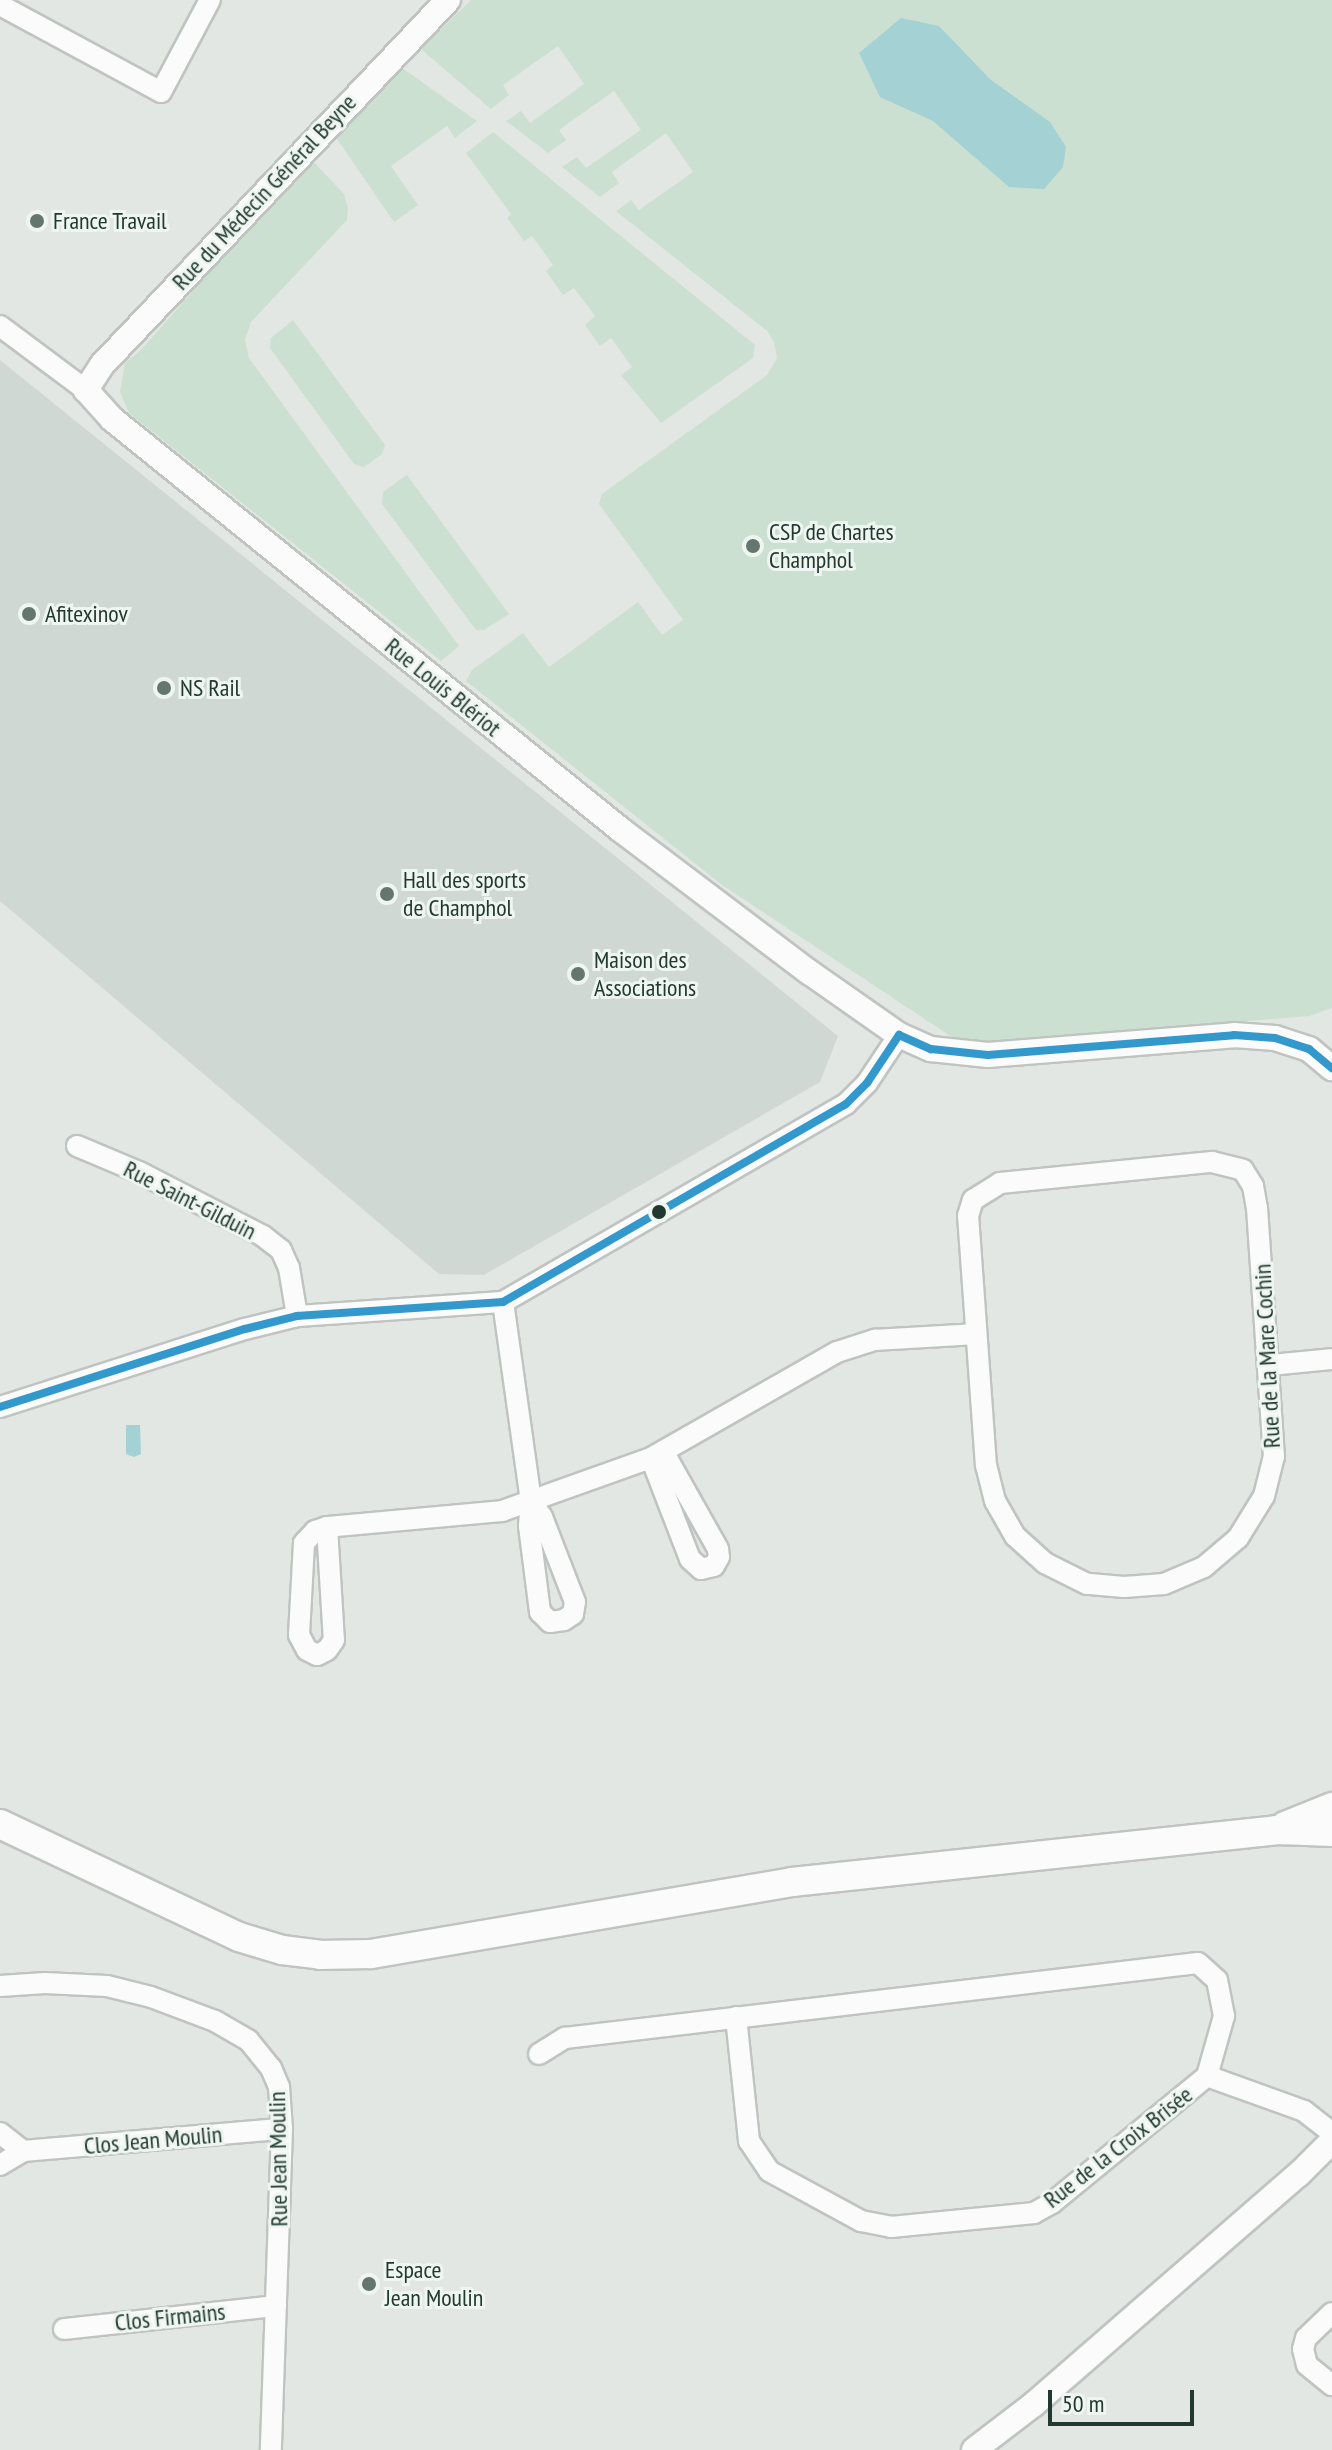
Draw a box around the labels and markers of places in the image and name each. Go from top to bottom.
place label: France Travail [53,207,167,235]
marker: France Travail [28,212,46,230]
place label: CSP de Chartes Champhol [769,518,894,574]
marker: CSP de Chartes Champhol [744,537,762,555]
place label: Afitexinov [45,600,128,628]
marker: Afitexinov [20,605,38,623]
place label: NS Rail [180,674,240,702]
marker: NS Rail [155,679,173,697]
place label: Hall des sports de Champhol [403,866,526,922]
marker: Hall des sports de Champhol [378,885,396,903]
place label: Maison des Associations [594,946,696,1002]
marker: Maison des Associations [569,965,587,983]
unlabelled marker [651,1204,667,1220]
place label: Espace Jean Moulin [385,2256,483,2312]
marker: Espace Jean Moulin [360,2275,378,2293]

